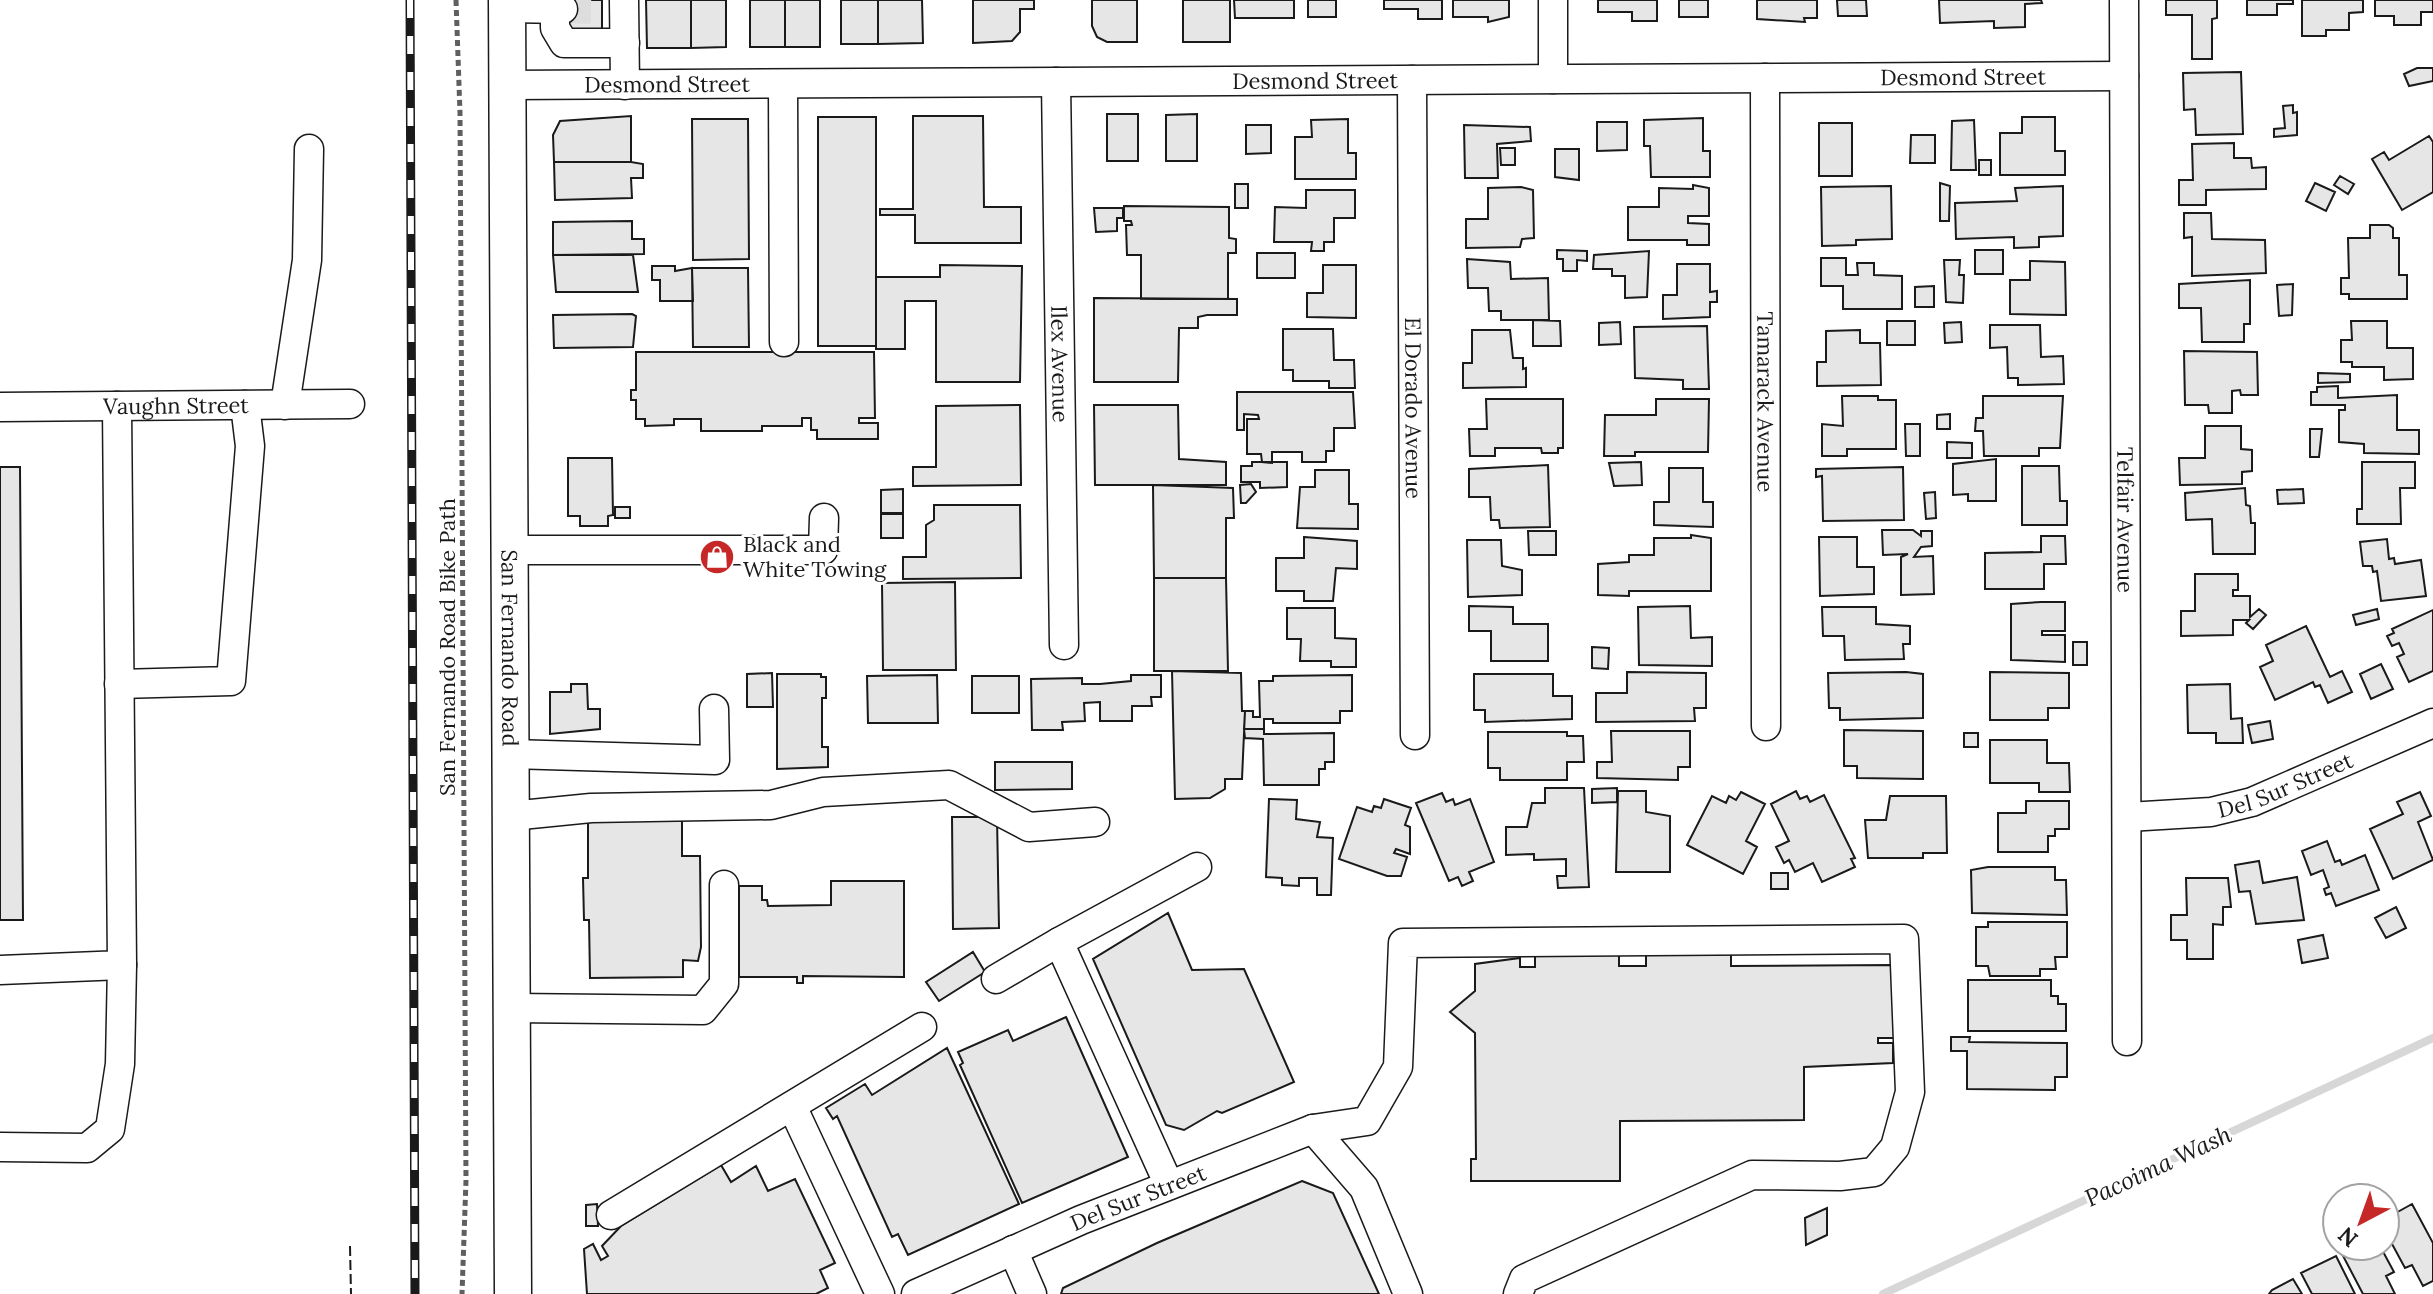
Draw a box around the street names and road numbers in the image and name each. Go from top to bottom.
street label: Desmond Street [1880,62,2046,91]
street label: Desmond Street [1232,66,1398,95]
street label: Desmond Street [584,70,750,99]
street label: Ilex Avenue [1045,305,1075,423]
street label: Tamarack Avenue [1751,312,1780,492]
street label: El Dorado Avenue [1399,317,1428,499]
street label: Vaughn Street [102,391,249,420]
street label: Telfair Avenue [2111,447,2140,593]
street label: San Fernando Road Bike Path [433,498,461,796]
street label: San Fernando Road [496,549,524,747]
street label: Del Sur Street [2215,746,2357,824]
street label: Del Sur Street [1066,1158,1210,1237]

